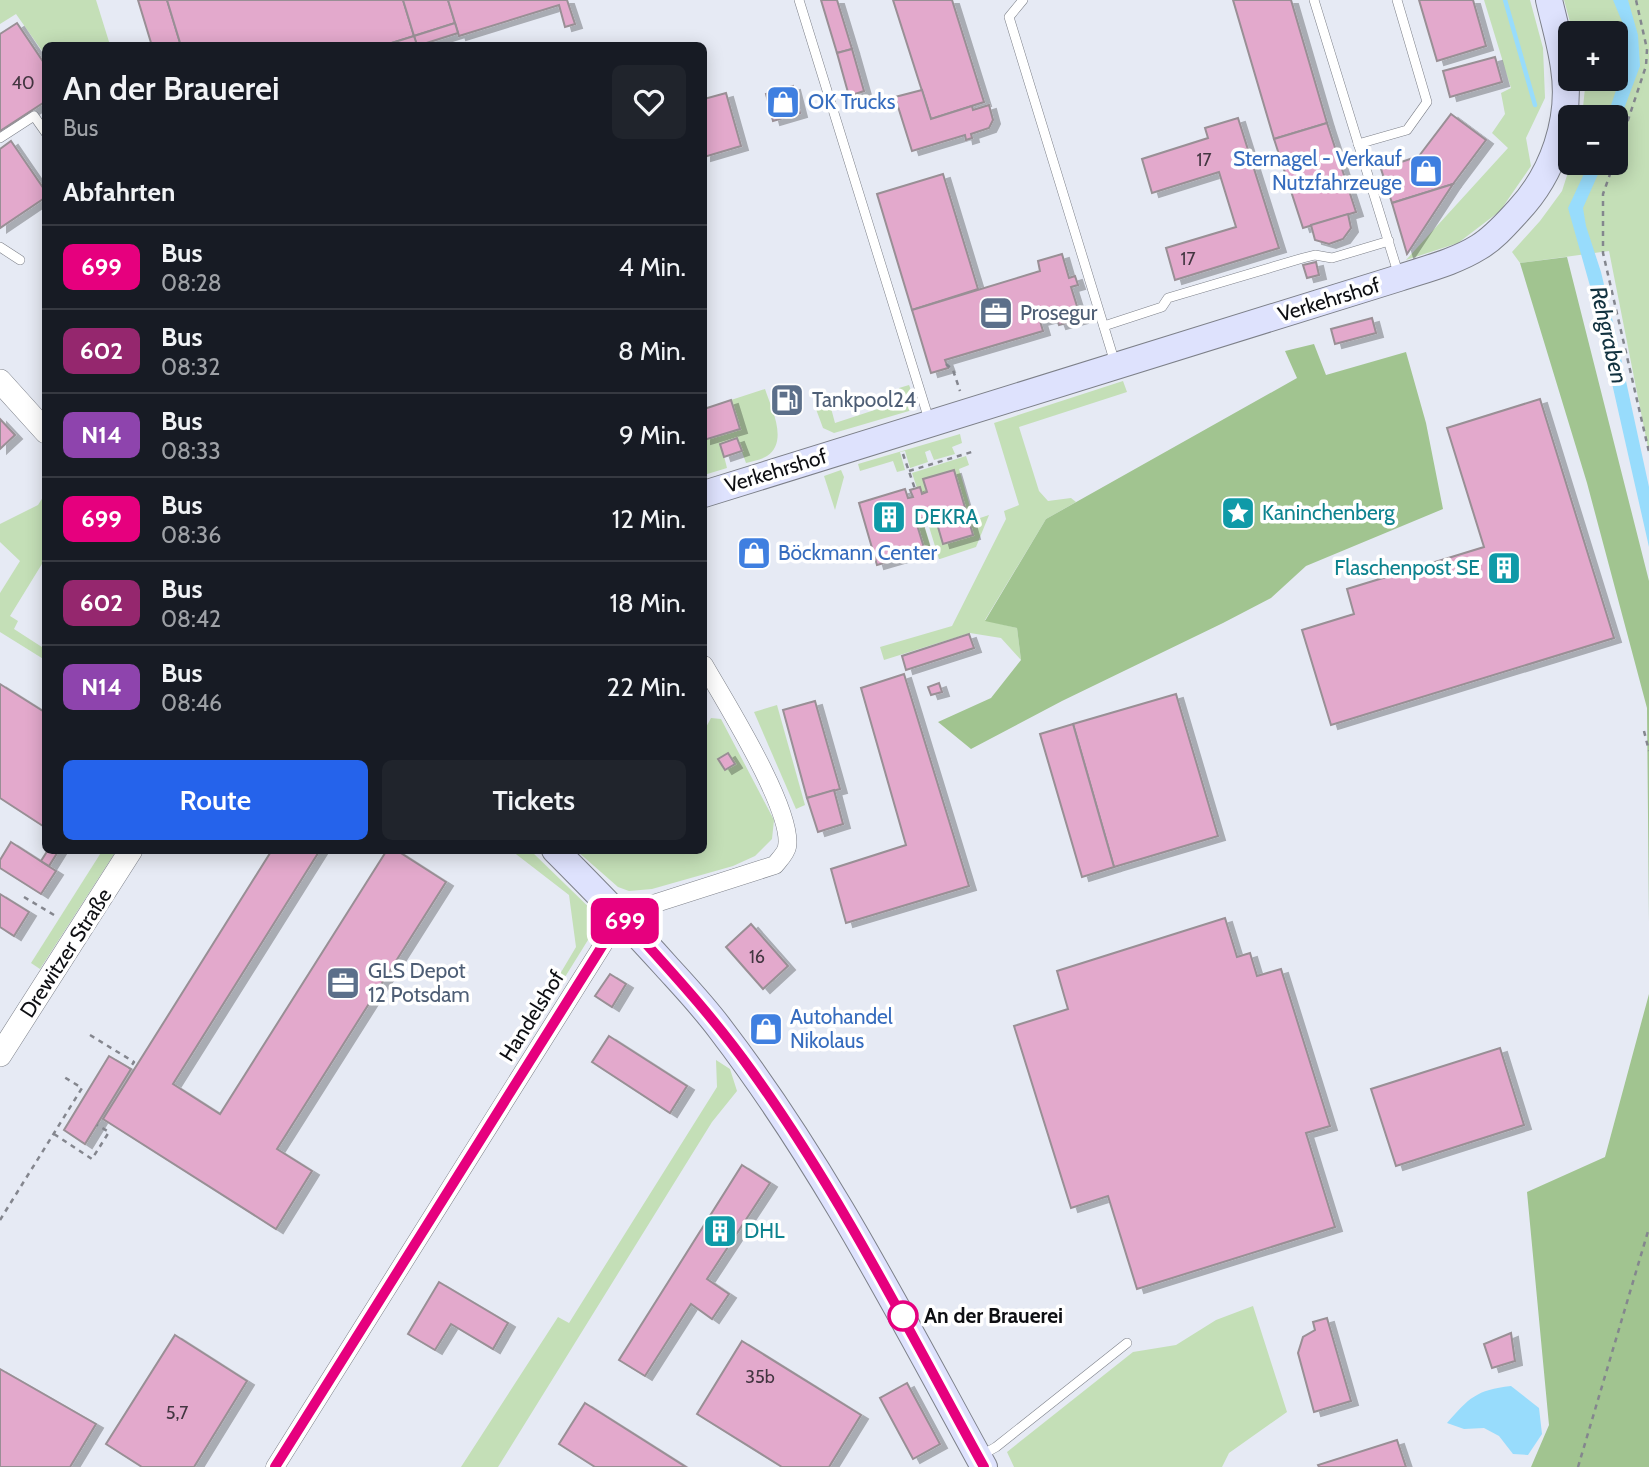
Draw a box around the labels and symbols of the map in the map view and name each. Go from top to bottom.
house number: 40 [12,72,34,94]
shop icon: OK Trucks [764,83,802,121]
place label: OK Trucks [808,89,896,114]
place label: Sternagel - Verkauf Nutzfahrzeuge [1233,146,1402,195]
house number: 17 [1197,149,1211,171]
shop icon: Sternagel - Verkauf Nutzfahrzeuge [1407,152,1445,190]
house number: 17 [1181,248,1195,270]
street label: Verkehrshof [1275,272,1383,327]
water label: Rehgraben [1584,284,1634,386]
office icon: Prosegur [977,294,1015,332]
place label: Prosegur [1020,300,1098,325]
fuel station icon: Tankpool24 [768,381,806,419]
place label: Tankpool24 [812,387,916,412]
street label: Verkehrshof [722,443,830,498]
place icon: Kaninchenberg [1219,494,1257,532]
building icon: DEKRA [870,498,908,536]
place label: Kaninchenberg [1262,500,1395,525]
place label: DEKRA [914,504,978,529]
shop icon: Böckmann Center [735,534,773,572]
place label: Böckmann Center [778,540,937,565]
building icon: Flaschenpost SE [1485,549,1523,587]
place label: Flaschenpost SE [1334,555,1480,580]
street label: Drewitzer Straße [14,883,117,1022]
line badge: 699 [585,898,665,944]
house number: 16 [749,946,765,968]
place label: GLS Depot 12 Potsdam [368,958,470,1007]
office icon: GLS Depot 12 Potsdam [324,964,362,1002]
street label: Handelshof [494,966,569,1066]
place label: Autohandel Nikolaus [790,1004,893,1053]
shop icon: Autohandel Nikolaus [747,1010,785,1048]
building icon: DHL [701,1212,739,1250]
place label: DHL [744,1218,785,1243]
marker: An der Brauerei [888,1301,918,1331]
place label: An der Brauerei [924,1303,1063,1328]
house number: 35b [745,1366,775,1388]
house number: 5,7 [166,1402,188,1424]

